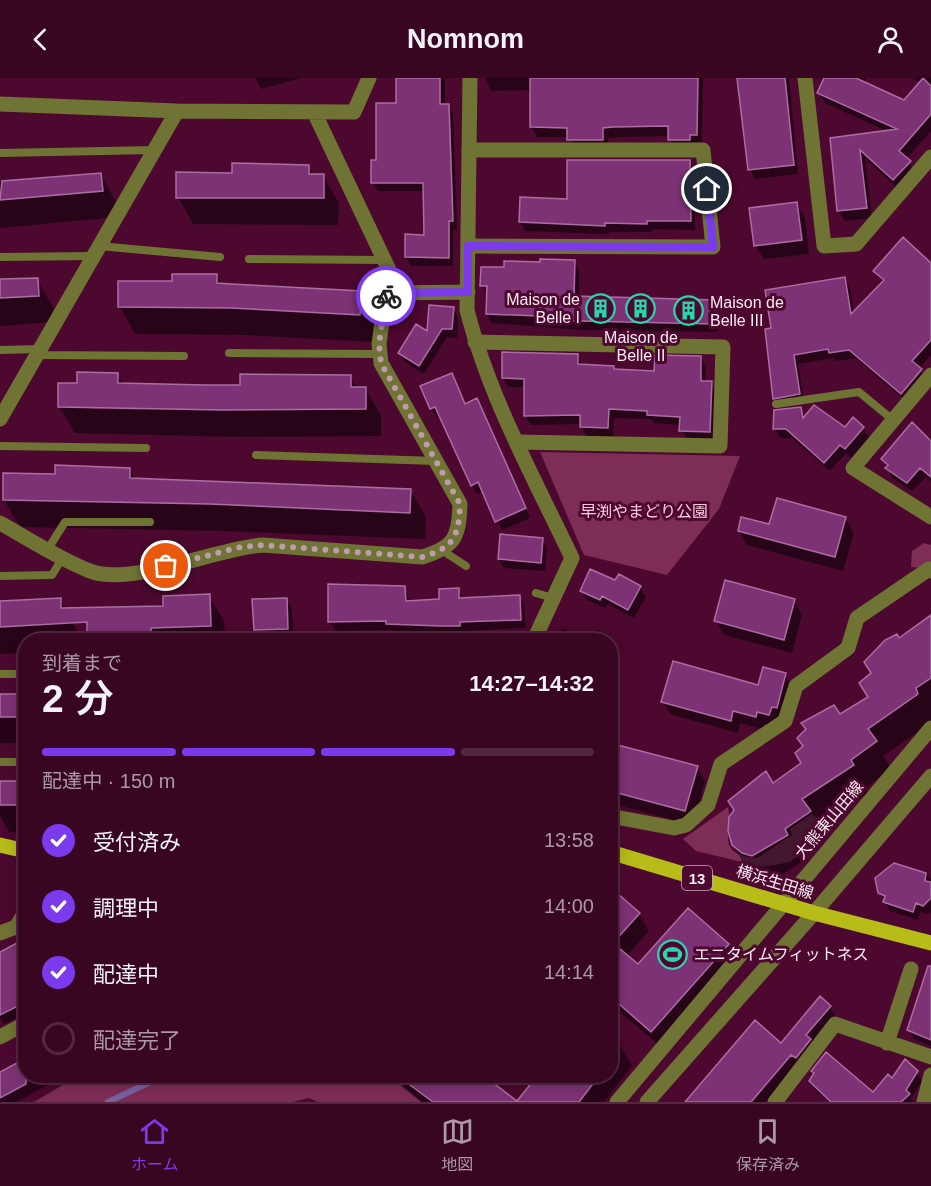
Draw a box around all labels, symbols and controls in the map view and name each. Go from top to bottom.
icon: back [24,23,57,56]
icon: person [874,23,907,56]
text: Nomnom [407,24,524,54]
pin [681,163,732,214]
icon: home [690,172,723,205]
courier [356,266,416,326]
icon: bike [370,280,403,313]
place label: Maison de Belle I [506,291,580,326]
building icon: Maison de Belle I [585,292,617,324]
building icon: Maison de Belle II [625,293,657,325]
place label: Maison de Belle III [710,294,784,329]
building icon: Maison de Belle III [673,295,705,327]
place label: Maison de Belle II [604,329,678,364]
park label: 早渕やまどり公園 [580,503,708,520]
pin [140,540,191,591]
icon: bag [149,549,182,582]
text: 到着まで [42,652,122,674]
text: 14:27–14:32 [469,671,594,696]
text: 2 分 [42,677,114,720]
text: 配達中 · 150 m [42,770,175,792]
street label: 大熊東山田線 [792,778,866,862]
icon: check [42,824,75,857]
text: 13:58 [544,829,594,851]
text: 受付済み [93,830,181,855]
street label: 横浜生田線 [734,862,816,902]
road number: 13 [682,866,712,890]
icon: check [42,890,75,923]
text: 14:00 [544,895,594,917]
text: 調理中 [93,896,159,921]
sports icon: エニタイムフィットネス [657,938,689,970]
place label: エニタイムフィットネス [694,946,868,963]
icon: check [42,956,75,989]
text: 14:14 [544,961,594,983]
text: 配達中 [93,962,159,987]
text: 配達完了 [93,1028,181,1053]
tab: ホーム [131,1115,179,1175]
tab: 地図 [441,1115,474,1175]
tab: 保存済み [736,1115,800,1175]

